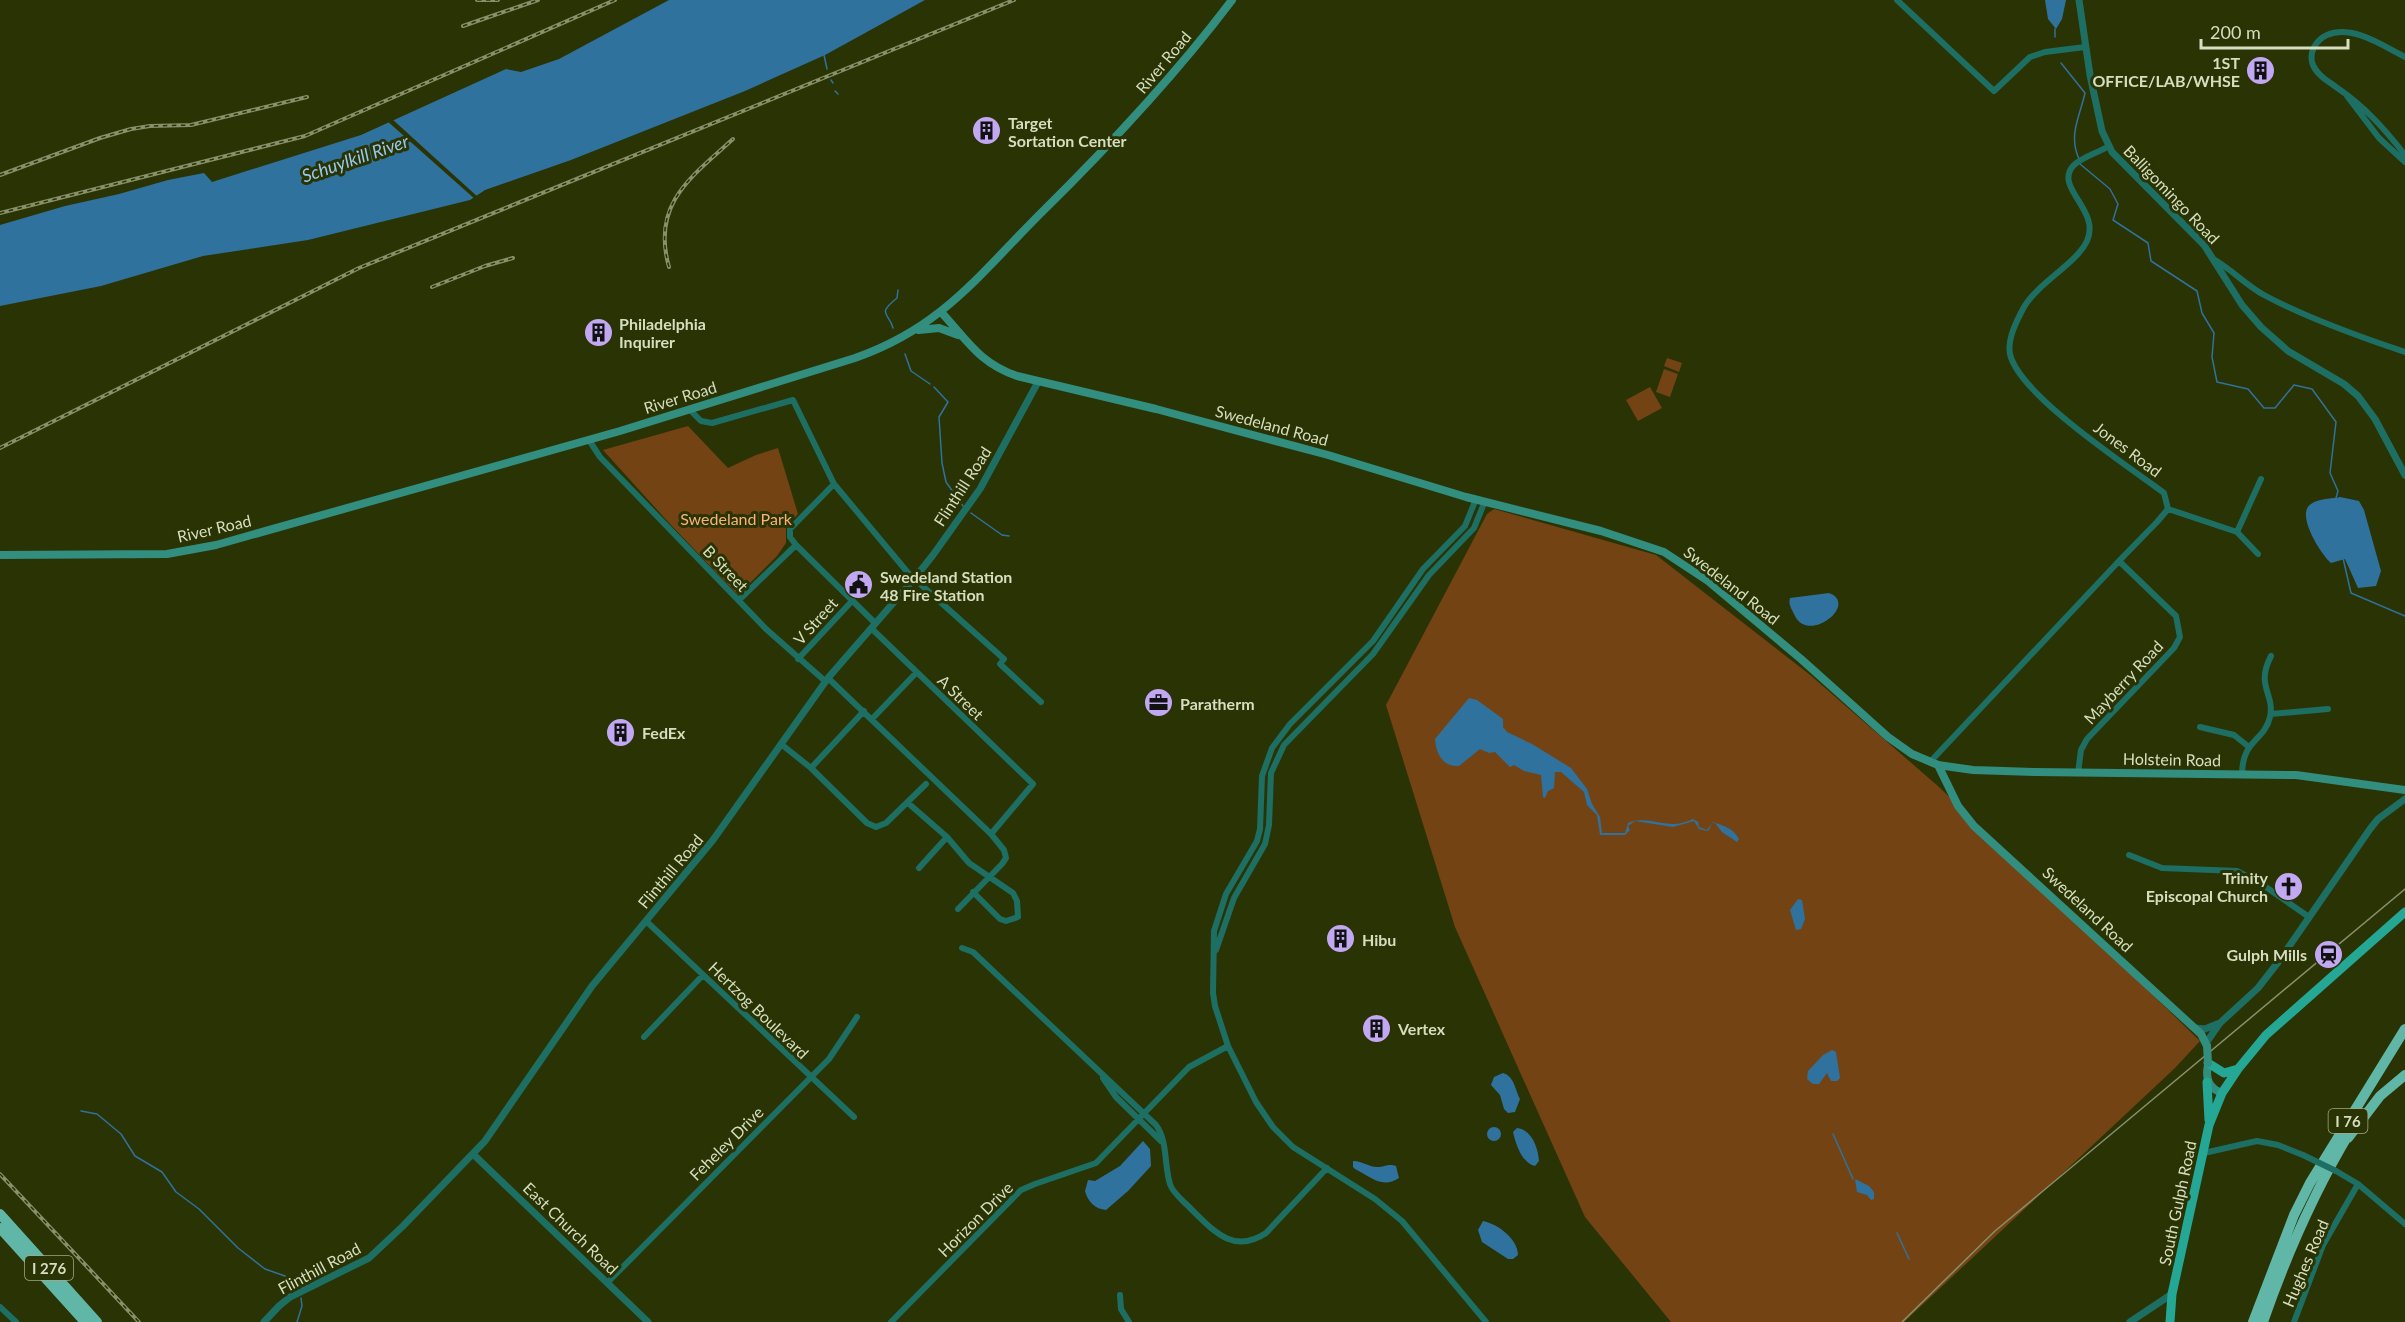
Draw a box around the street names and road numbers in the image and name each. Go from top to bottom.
street label: River Road [1132,27,1194,97]
street label: Balligomingo Road [2120,141,2224,247]
street label: River Road [641,377,719,417]
street label: Swedeland Road [1214,401,1330,449]
street label: Jones Road [2091,418,2165,480]
street label: Flinthill Road [929,443,995,529]
street label: River Road [175,510,253,546]
street label: B Street [700,541,753,595]
street label: Swedeland Road [1680,542,1784,628]
street label: V Street [789,593,841,648]
street label: Mayberry Road [2080,636,2166,728]
street label: A Street [934,671,988,724]
street label: Holstein Road [2123,749,2221,769]
street label: Flinthill Road [633,830,707,912]
street label: Swedeland Road [2039,863,2137,955]
street label: Hertzog Boulevard [705,958,813,1062]
street label: Feheley Drive [685,1102,767,1184]
road number: I 76 [2328,1109,2368,1133]
street label: South Gulph Road [2154,1139,2200,1267]
street label: East Church Road [520,1178,622,1278]
street label: Horizon Drive [934,1178,1016,1260]
street label: Hughes Road [2278,1216,2332,1310]
street label: Flinthill Road [274,1238,364,1298]
road number: I 276 [25,1256,73,1280]

